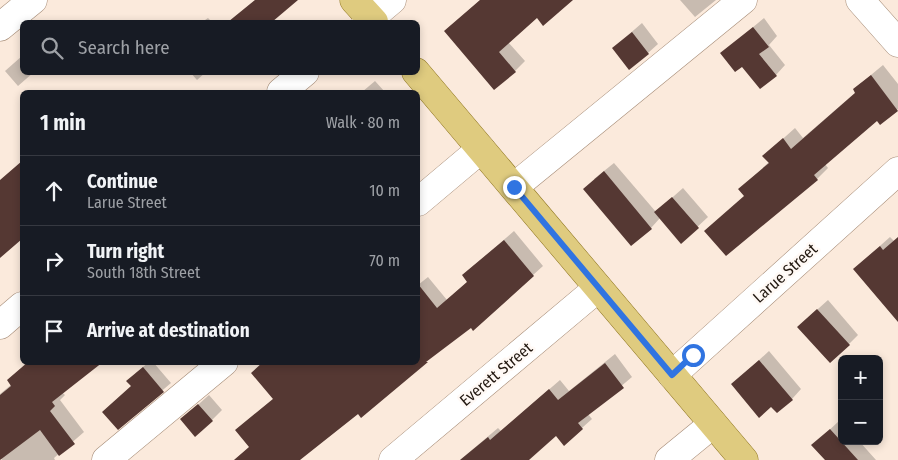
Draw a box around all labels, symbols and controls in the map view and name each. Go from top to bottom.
search box [20,20,420,75]
icon: search [38,34,66,62]
text: Search here [78,36,170,59]
text: 1 min [40,110,86,136]
text: Walk · 80 m [326,113,400,132]
text: Continue [87,170,158,193]
route end [503,176,526,199]
icon: ahead [40,177,68,205]
text: 10 m [369,181,400,200]
text: Larue Street [87,193,167,212]
street label: Larue Street [749,239,822,307]
text: Turn right [87,240,164,263]
icon: right [40,247,68,275]
text: 70 m [369,251,400,270]
text: South 18th Street [87,263,200,282]
icon: arrive [40,317,68,345]
text: Arrive at destination [87,319,250,342]
street label: Everett Street [456,338,537,410]
route start [682,344,705,367]
map controls [838,355,883,445]
button: + [838,355,883,400]
button: − [838,400,883,445]

